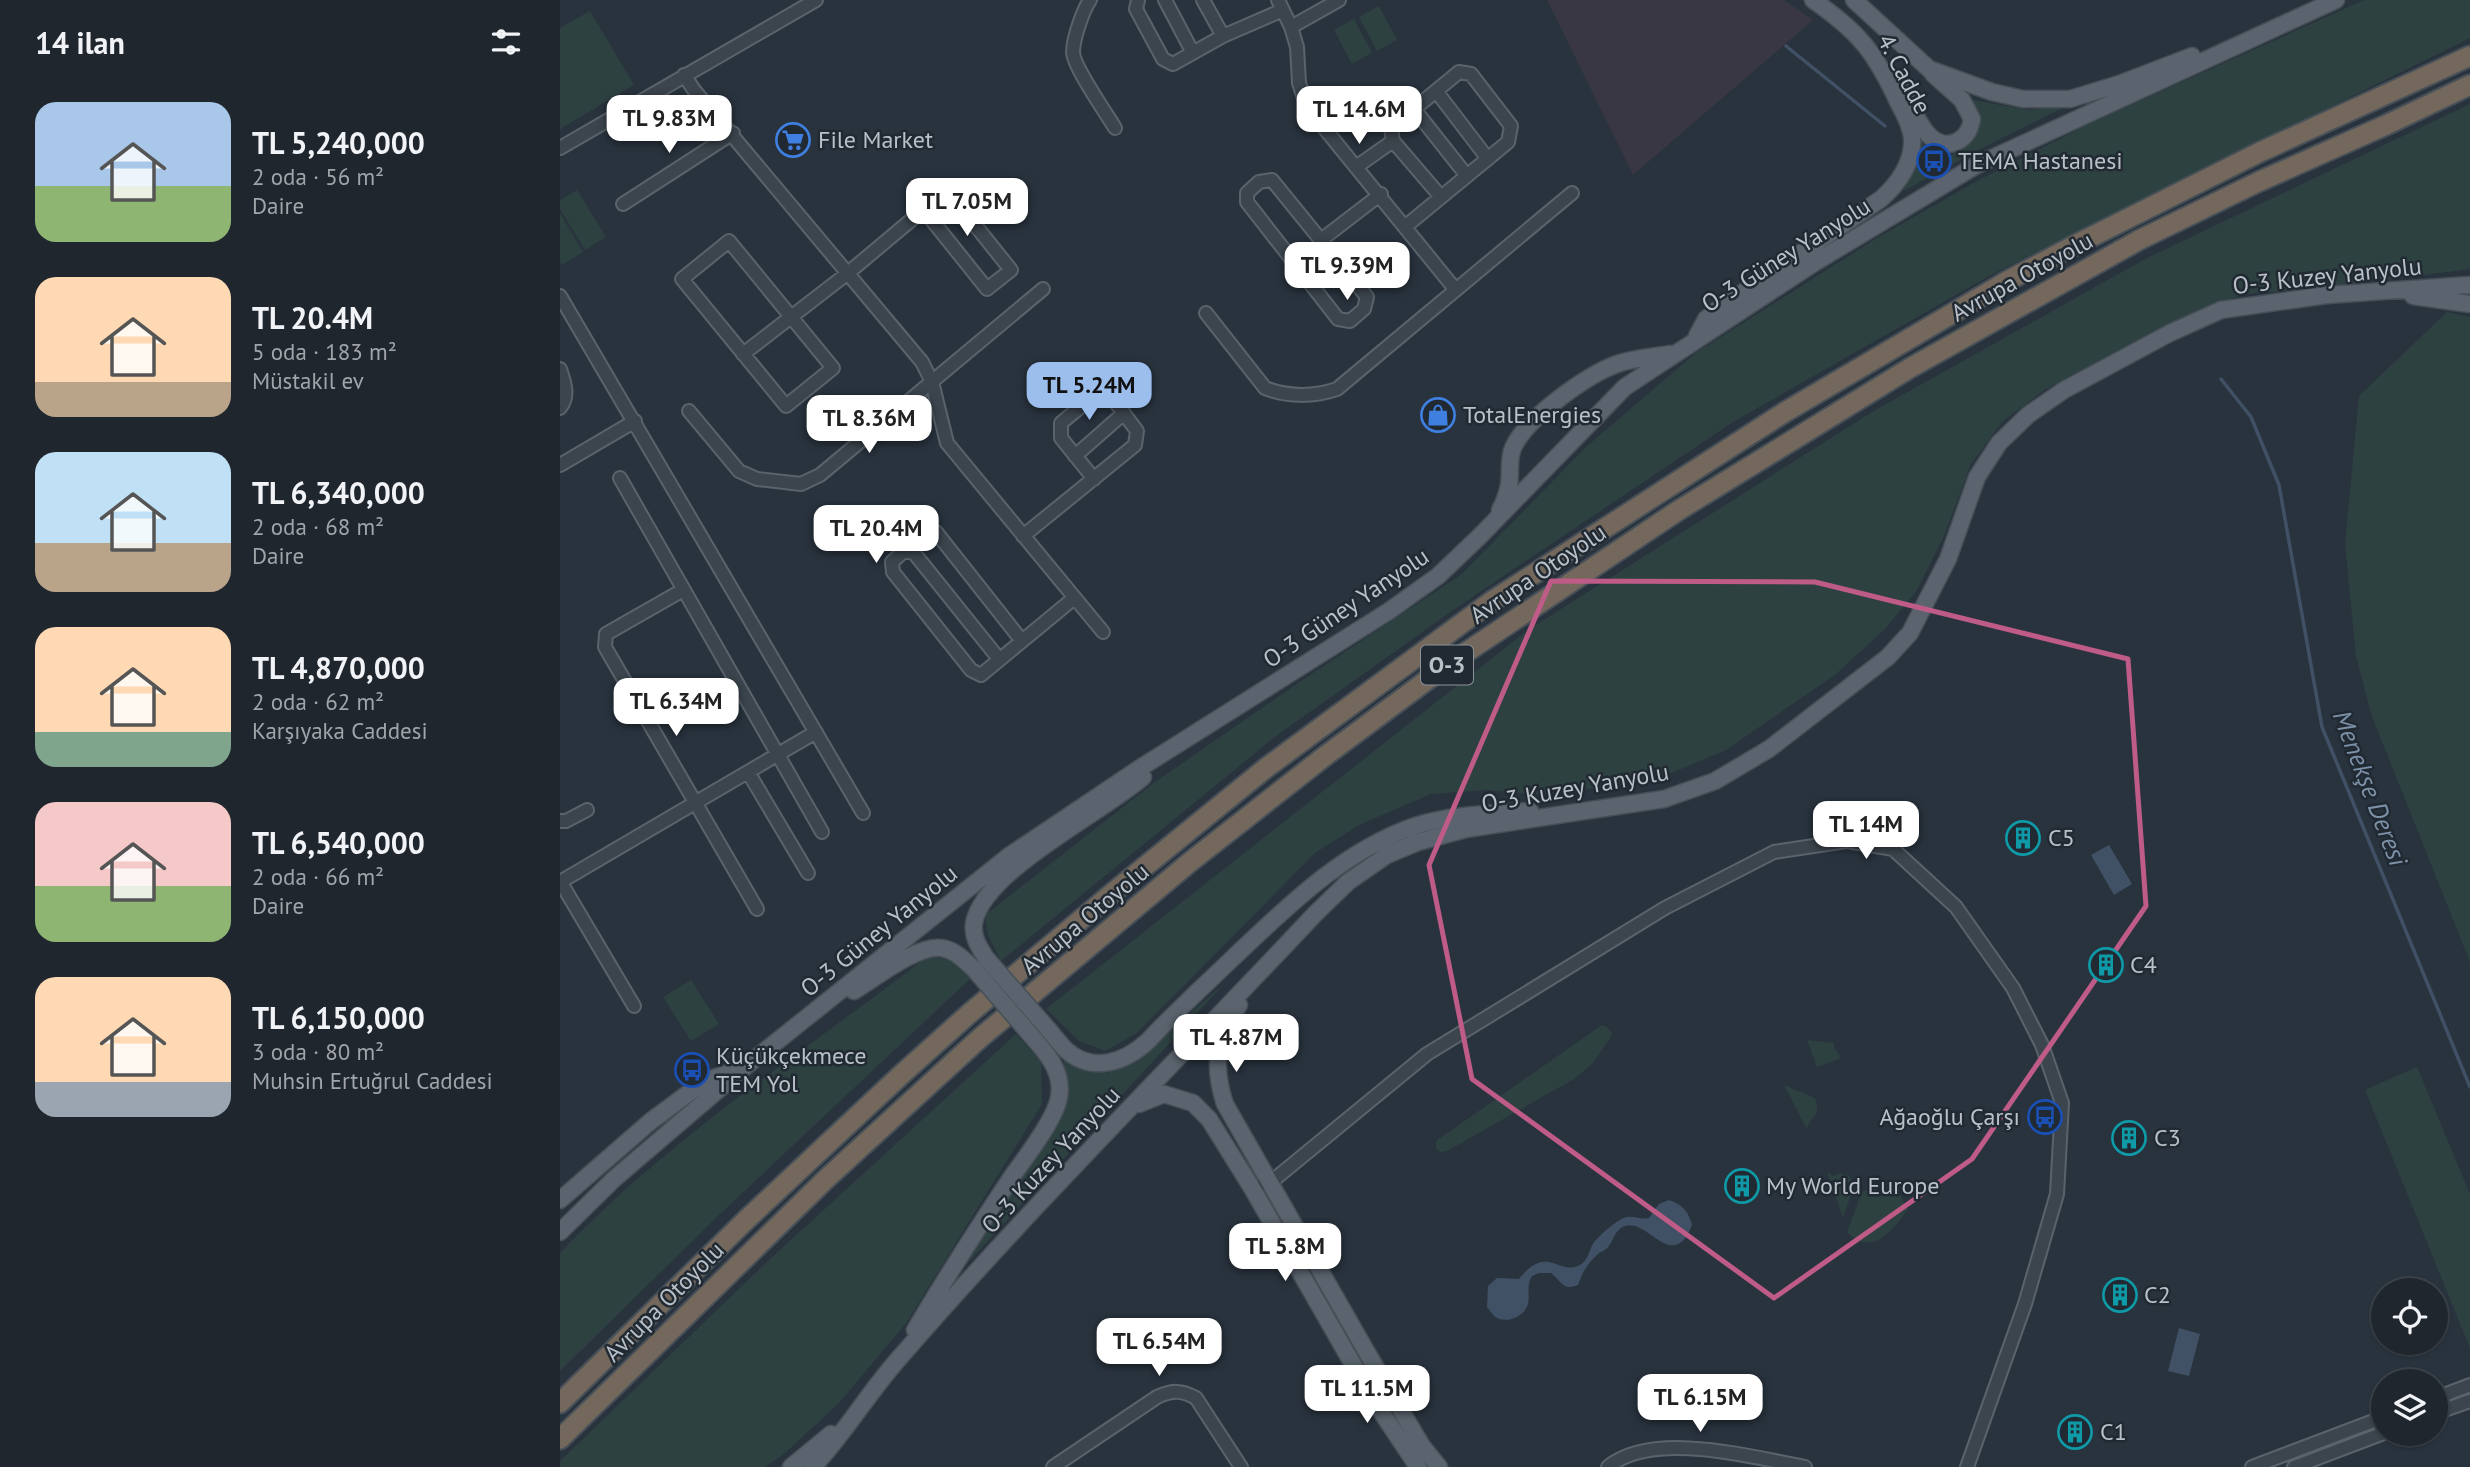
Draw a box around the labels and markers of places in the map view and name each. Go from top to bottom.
pin: TL 14.6M [1287,86,1431,146]
pin: TL 9.83M [597,96,741,155]
supermarket icon: File Market [774,121,812,159]
place label: File Market [818,124,933,155]
bus stop icon: TEMA Hastanesi [1915,142,1953,180]
place label: TEMA Hastanesi [1958,145,2123,176]
pin: TL 7.05M [895,178,1039,238]
pin: TL 9.39M [1275,243,1419,302]
pin: TL 5.24M [1017,362,1161,422]
pin: TL 8.36M [797,396,941,455]
shop icon: TotalEnergies [1419,396,1457,434]
place label: TotalEnergies [1463,399,1601,430]
pin: TL 20.4M [804,505,948,565]
pin: TL 6.34M [604,678,748,738]
pin: TL 14M [1809,802,1923,861]
building icon: C5 [2004,819,2042,857]
place label: C5 [2048,822,2075,853]
building icon: C4 [2087,946,2125,984]
place label: C4 [2130,949,2157,980]
pin: TL 4.87M [1164,1014,1308,1074]
place label: Küçükçekmece TEM Yol [716,1040,866,1099]
bus stop icon: Küçükçekmece TEM Yol [673,1051,711,1089]
bus stop icon: Ağaoğlu Çarşı [2026,1098,2064,1136]
place label: Ağaoğlu Çarşı [1879,1101,2020,1132]
building icon: C3 [2110,1119,2148,1157]
place label: C3 [2154,1122,2181,1153]
building icon: My World Europe [1723,1167,1761,1205]
place label: My World Europe [1766,1170,1939,1201]
pin: TL 5.8M [1220,1224,1350,1283]
building icon: C2 [2101,1276,2139,1314]
place label: C2 [2144,1279,2171,1310]
pin: TL 6.54M [1087,1318,1231,1378]
pin: TL 11.5M [1295,1366,1439,1425]
pin: TL 6.15M [1628,1374,1772,1434]
building icon: C1 [2056,1413,2094,1451]
place label: C1 [2100,1416,2127,1447]

